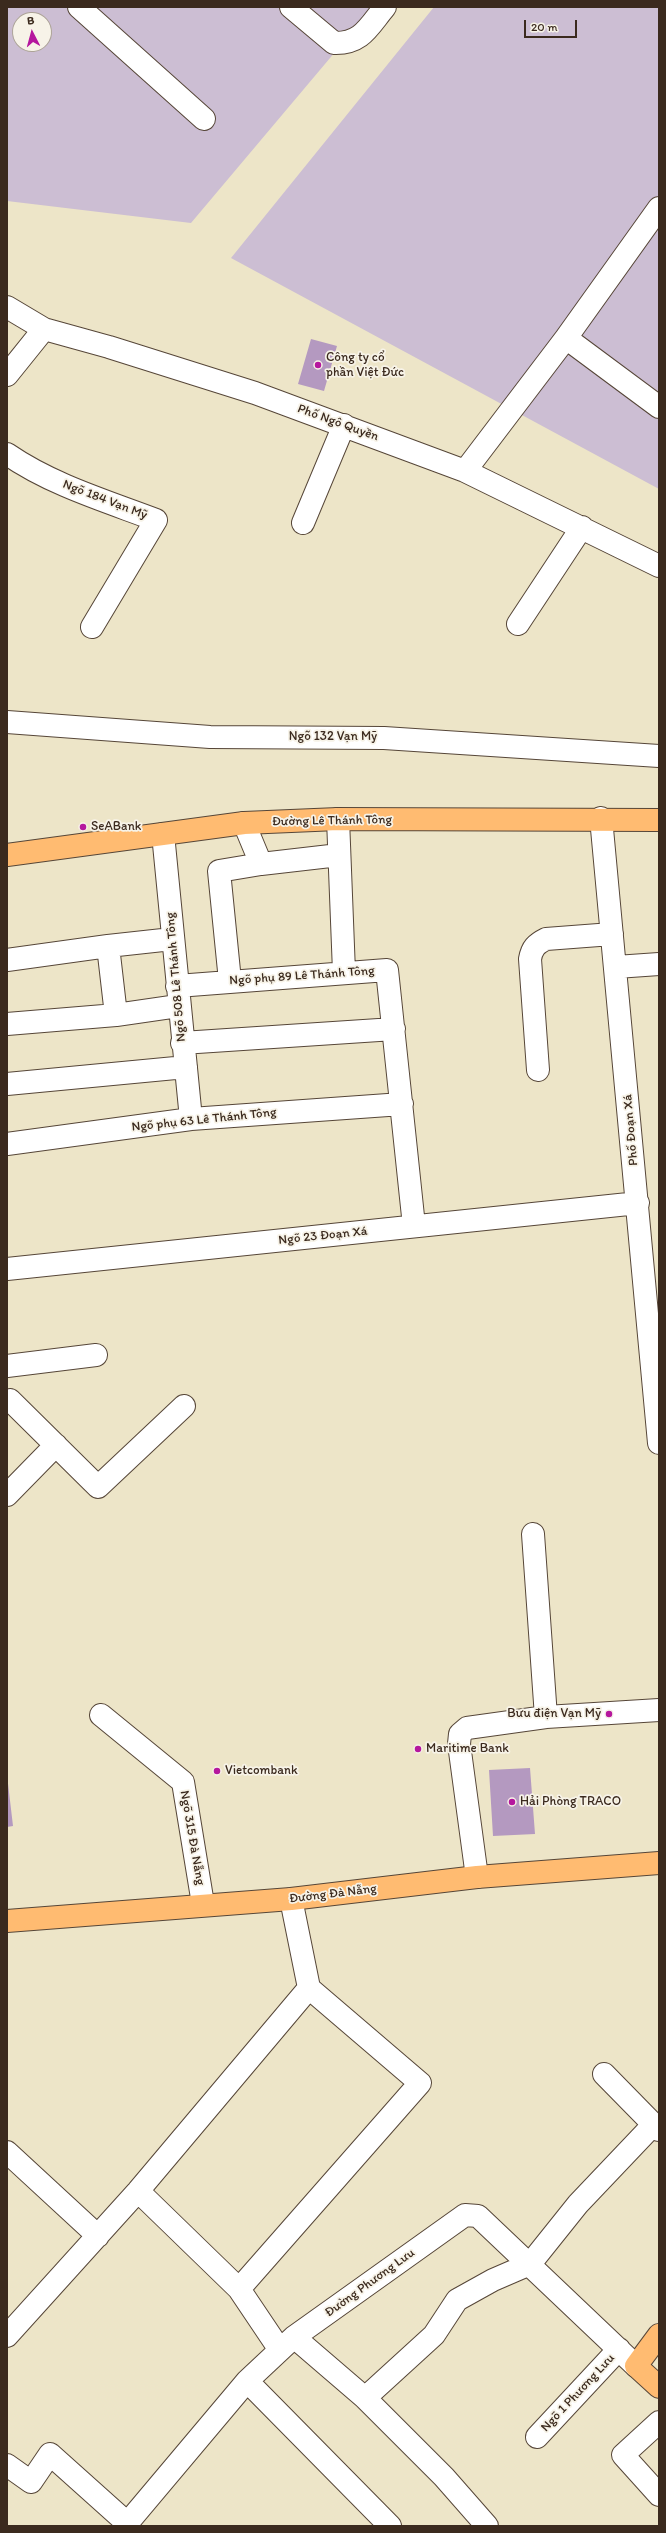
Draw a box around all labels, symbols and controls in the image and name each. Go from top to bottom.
north arrow [12,12,52,52]
scale bar [526,12,579,38]
text: B [27,14,35,27]
text: 20 m [531,20,558,34]
place label: Công ty cổ phần Việt Đức [326,350,404,381]
marker: Công ty cổ phần Việt Đức [313,360,323,370]
street label: Phố Ngô Quyền [295,401,381,445]
street label: Ngõ 184 Vạn Mỹ [60,477,150,523]
street label: Ngõ 132 Vạn Mỹ [289,729,377,745]
street label: Đường Lê Thánh Tông [272,812,392,830]
place label: SeABank [91,819,141,835]
marker: SeABank [78,822,88,832]
street label: Ngõ 508 Lê Thánh Tông [163,912,189,1042]
street label: Ngõ phụ 89 Lê Thánh Tông [229,963,375,989]
street label: Phố Đoạn Xá [620,1094,642,1166]
street label: Ngõ phụ 63 Lê Thánh Tông [131,1105,277,1135]
street label: Ngõ 23 Đoạn Xá [278,1224,368,1248]
place label: Bưu điện Vạn Mỹ [507,1706,601,1722]
marker: Bưu điện Vạn Mỹ [604,1709,614,1719]
place label: Maritime Bank [426,1741,509,1757]
marker: Maritime Bank [413,1744,423,1754]
place label: Vietcombank [225,1763,298,1779]
marker: Vietcombank [212,1766,222,1776]
street label: Ngõ 315 Đà Nẵng [176,1789,208,1887]
place label: Hải Phòng TRACO [520,1794,621,1810]
marker: Hải Phòng TRACO [507,1797,517,1807]
street label: Đường Đà Nẵng [288,1881,378,1907]
street label: Đường Phương Lưu [322,2245,418,2321]
street label: Ngõ 1 Phương Lưu [538,2351,618,2435]

